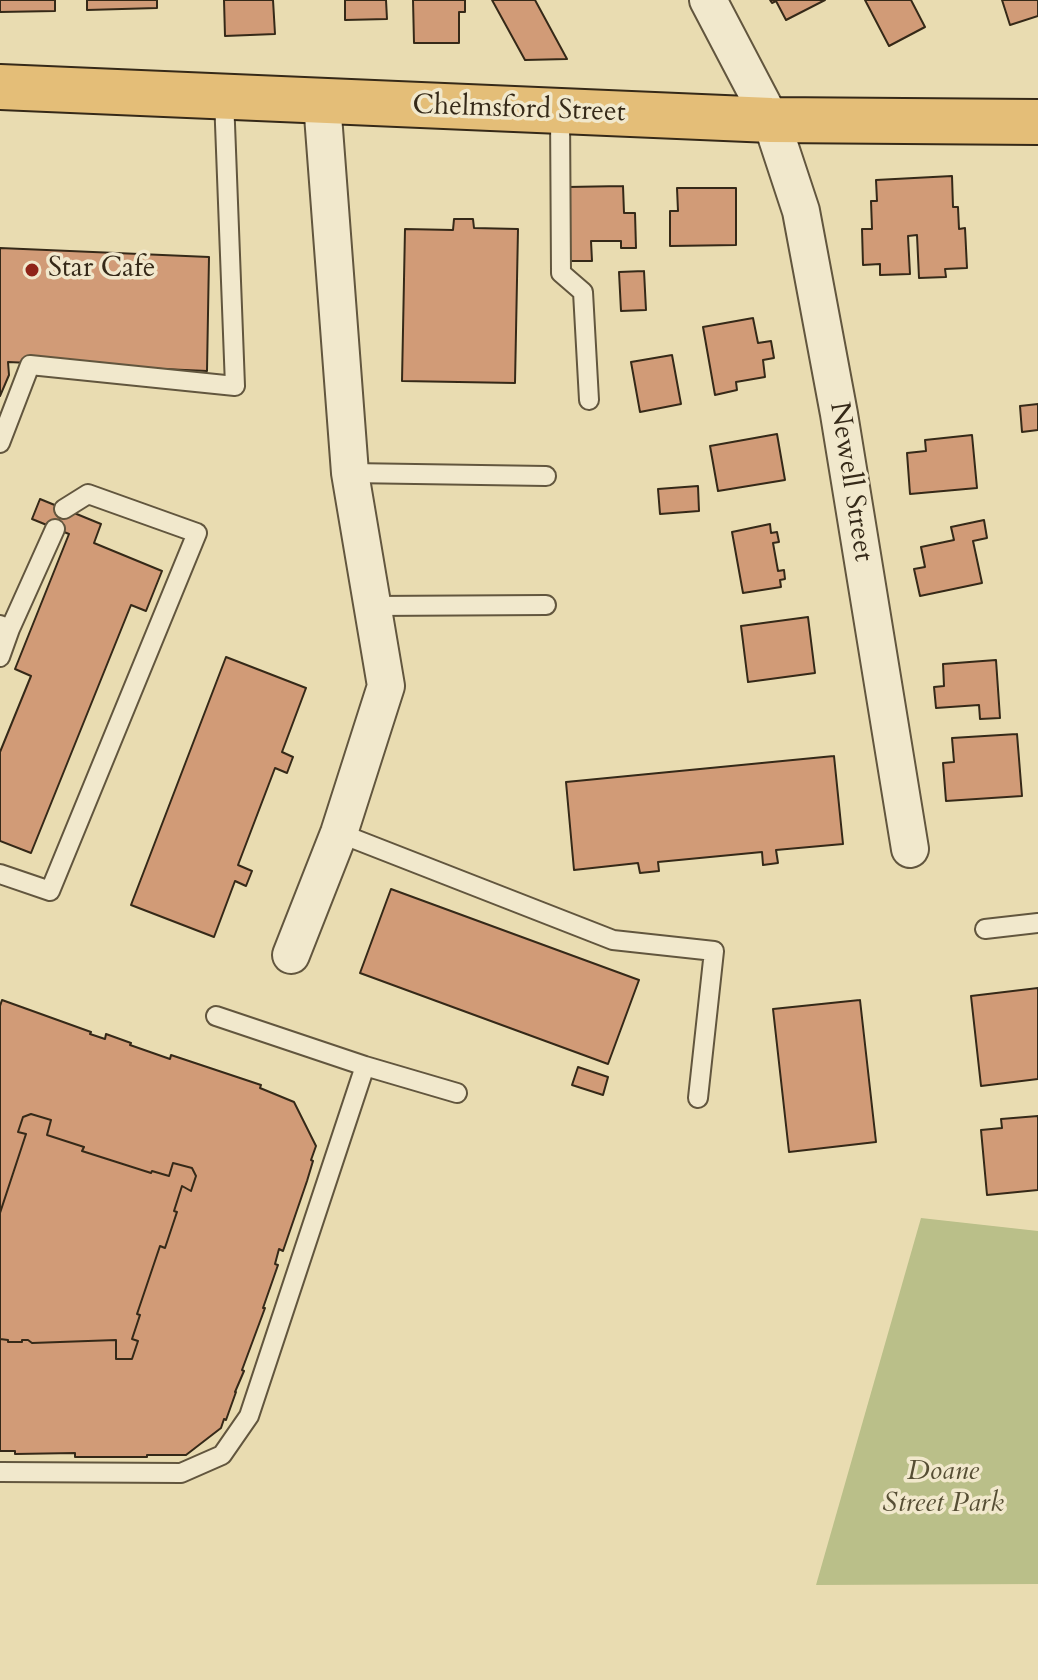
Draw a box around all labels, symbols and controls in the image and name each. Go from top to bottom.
street label: Chelmsford Street [412,89,626,131]
place label: Star Cafe [48,253,155,287]
marker: Star Cafe [23,261,41,279]
street label: Newell Street [821,400,879,564]
park label: Doane Street Park [882,1456,1004,1522]

